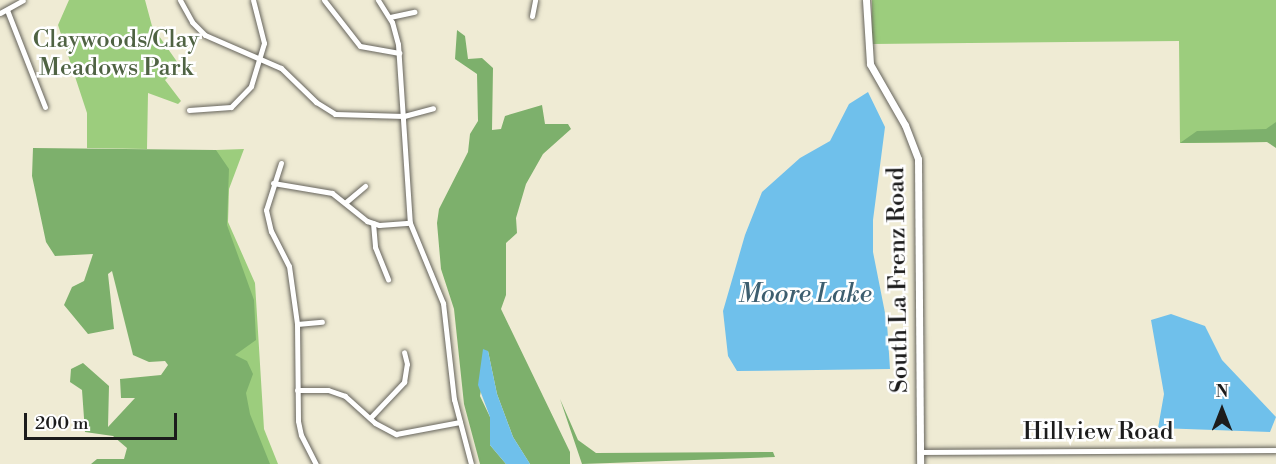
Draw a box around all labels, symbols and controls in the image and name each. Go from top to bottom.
park label: Claywoods/Clay Meadows Park [33,27,199,83]
street label: South La Frenz Road [883,167,915,393]
water label: Moore Lake [738,279,872,311]
north arrow [1192,380,1252,440]
text: N [1216,382,1228,402]
scale bar [27,401,180,439]
text: 200 m [35,412,89,435]
street label: Hillview Road [1023,419,1173,447]

